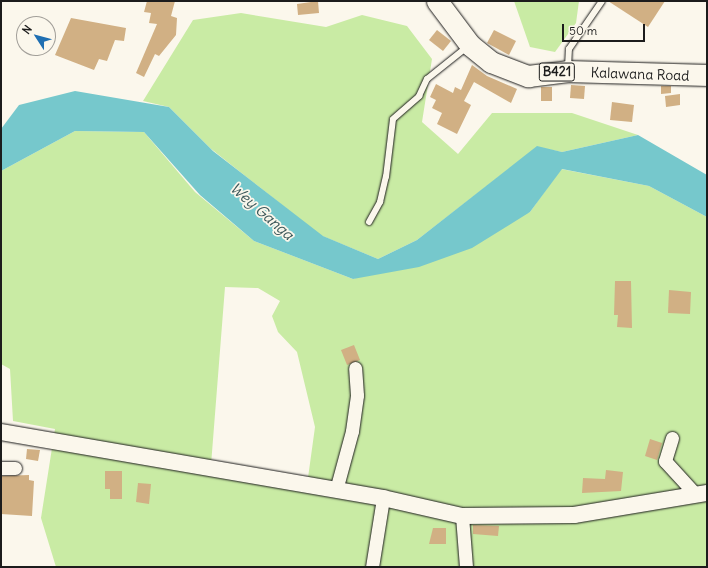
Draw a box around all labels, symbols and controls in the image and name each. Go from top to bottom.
north arrow [16,16,56,56]
scale bar [564,16,647,42]
text: N [19,22,35,37]
text: 50 m [569,23,597,38]
road number: B421 [538,61,576,83]
street label: Kalawana Road [590,64,690,84]
water label: Wey Ganga [227,179,297,243]

